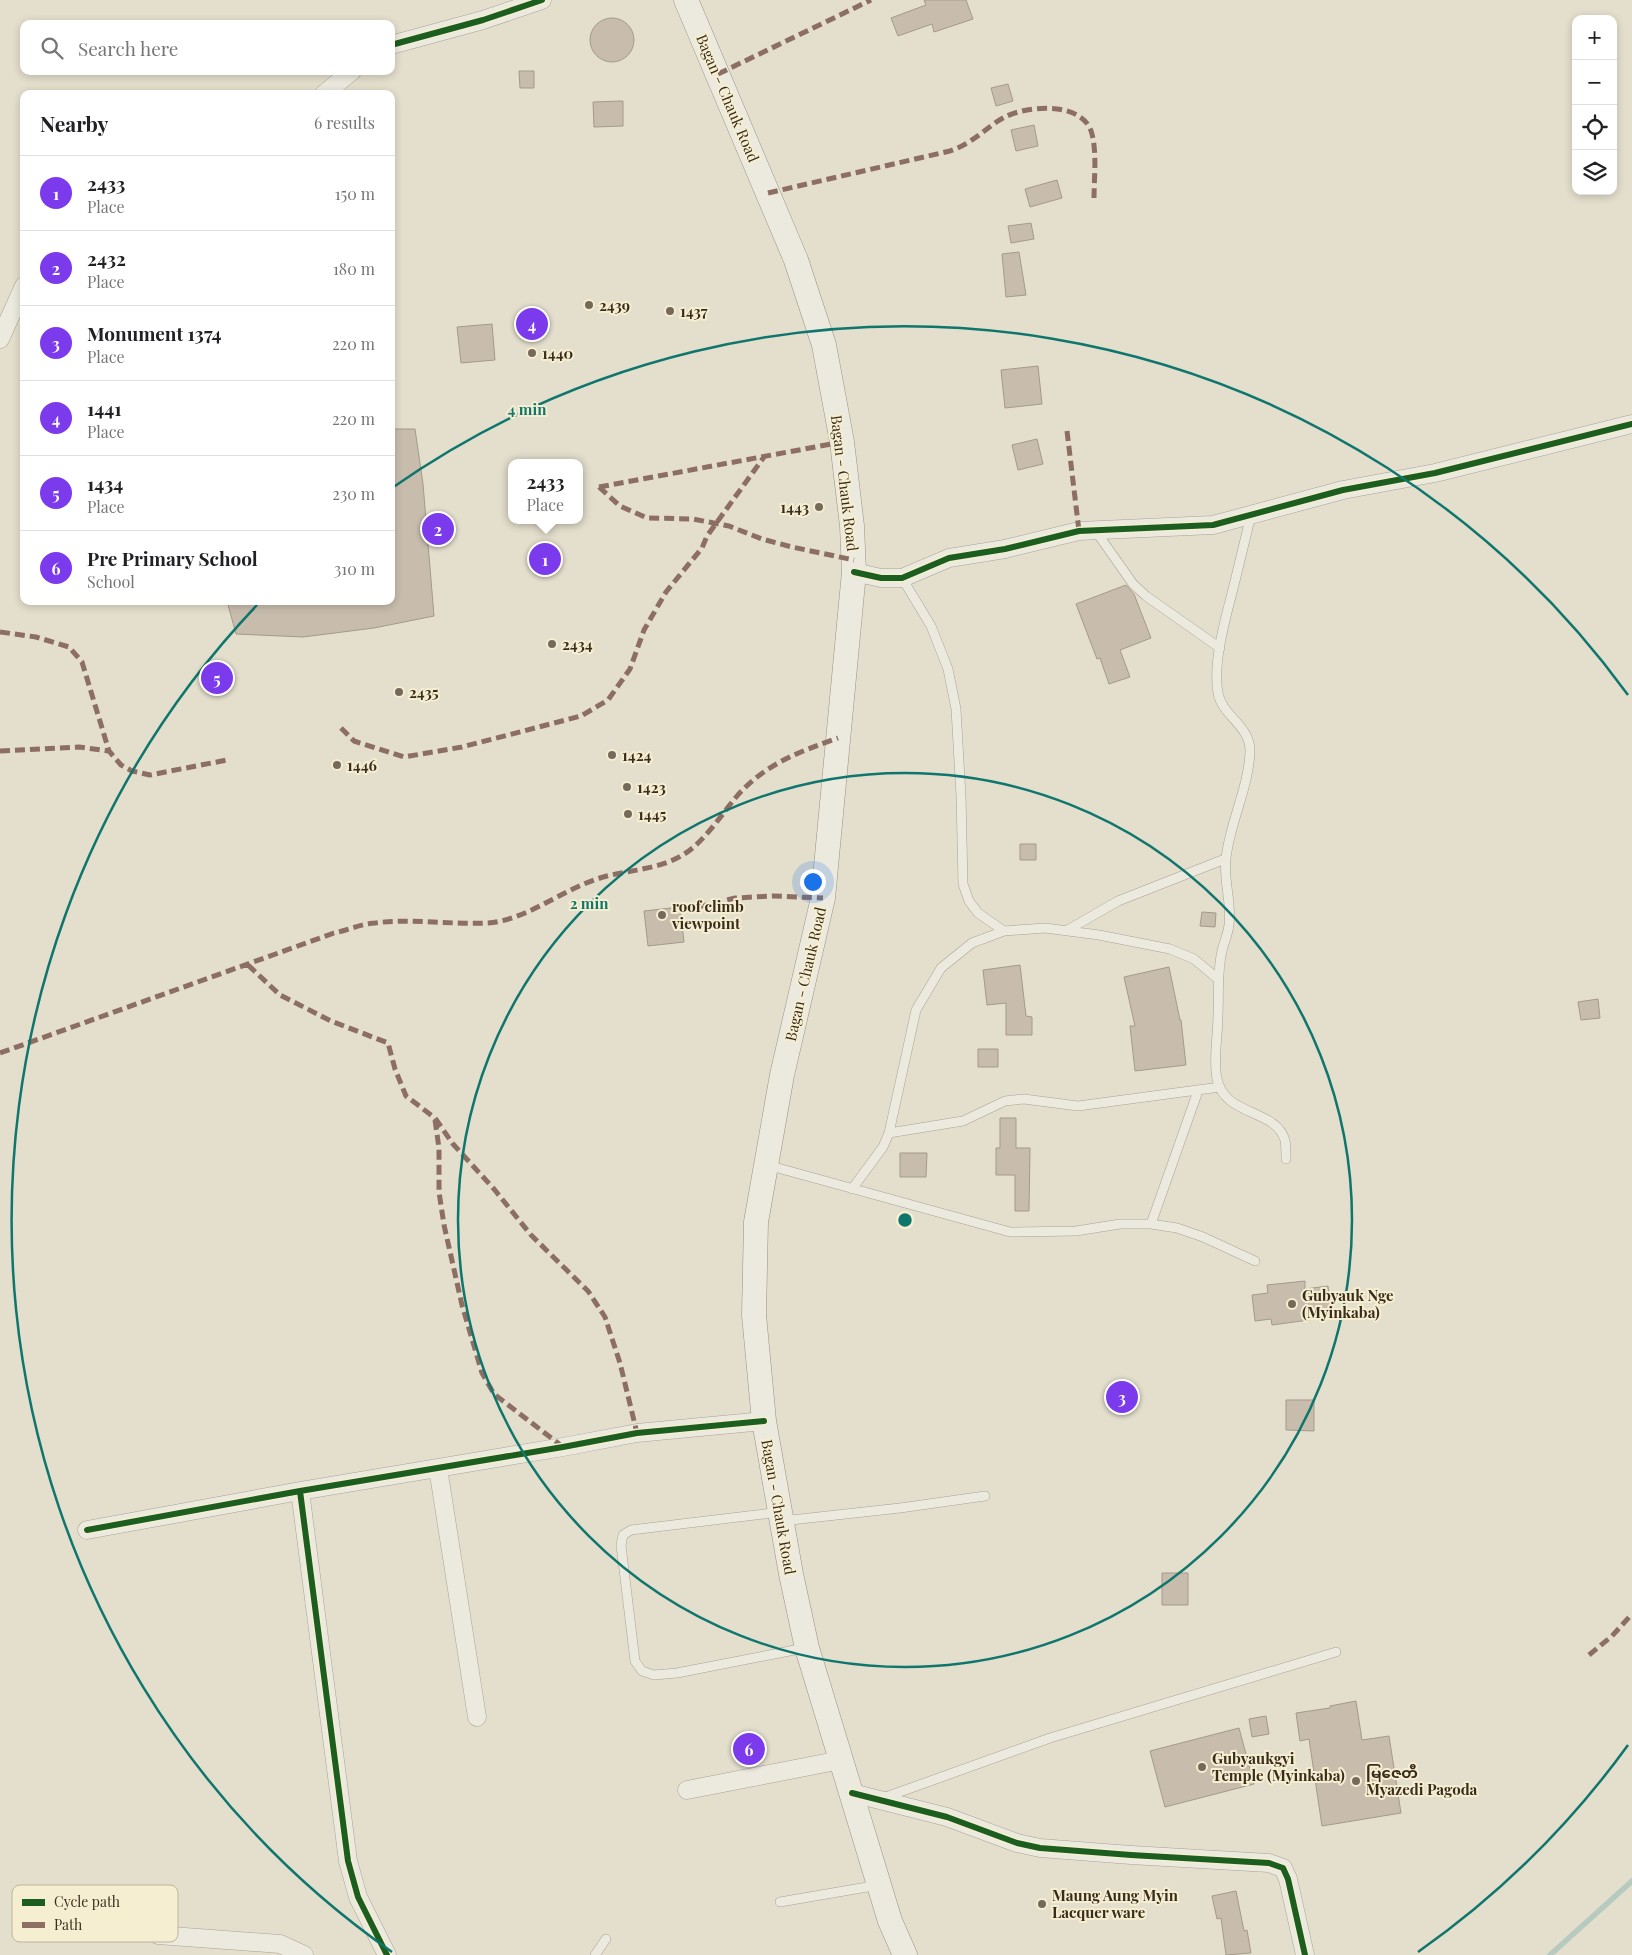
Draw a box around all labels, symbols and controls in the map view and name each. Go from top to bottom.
map controls [1572,15,1617,195]
button: + [1572,15,1617,60]
search box [20,20,395,75]
street label: Bagan - Chauk Road [692,31,764,165]
icon: search [38,34,66,62]
text: Search here [78,35,178,61]
button: − [1572,60,1617,105]
button: locate [1572,105,1617,150]
text: Nearby [40,109,109,137]
text: 6 results [314,112,375,133]
button: layers [1572,150,1617,195]
text: 2433 [87,170,125,196]
text: 1 [53,183,59,204]
text: 150 m [335,183,375,204]
text: Place [87,196,125,217]
text: 2432 [87,245,126,271]
text: 2 [52,258,60,279]
text: 180 m [333,258,375,279]
text: Place [87,271,125,292]
place label: 2439 [599,295,630,315]
marker: 2439 [583,299,595,311]
place label: 1437 [680,301,708,321]
pin: 4 [516,305,548,343]
marker: 1437 [664,305,676,317]
text: Monument 1374 [87,320,222,346]
text: 3 [52,333,60,354]
text: 220 m [332,333,375,354]
place label: 1440 [542,343,573,363]
text: Place [87,346,125,367]
marker: 1440 [526,347,538,359]
text: 1441 [87,395,122,421]
text: 4 min [508,399,547,419]
text: 4 [52,408,60,429]
text: 220 m [332,408,375,429]
street label: Bagan - Chauk Road [827,414,863,553]
text: Place [87,421,125,442]
popup [508,459,583,524]
text: 2433 [526,468,565,494]
text: 1434 [87,470,123,496]
text: 5 [52,483,60,504]
text: 230 m [332,483,375,504]
text: Place [526,494,564,515]
text: Place [87,496,125,517]
place label: 1443 [780,497,809,517]
marker: 1443 [813,501,825,513]
pin: 2 [422,510,454,548]
pin: 1 [529,540,561,578]
text: Pre Primary School [87,545,258,571]
text: 6 [52,558,60,579]
text: 310 m [334,558,375,579]
text: School [87,571,135,592]
place label: 2434 [562,634,593,654]
marker: 2434 [546,638,558,650]
pin: 5 [201,659,233,697]
place label: 2435 [409,682,439,702]
marker: 2435 [393,686,405,698]
place label: 1424 [622,745,652,765]
marker: 1424 [606,749,618,761]
place label: 1446 [347,755,377,775]
marker: 1446 [331,759,343,771]
place label: 1423 [637,777,666,797]
marker: 1423 [621,781,633,793]
place label: 1445 [638,804,667,824]
marker: 1445 [622,808,634,820]
your location [800,869,826,895]
text: 2 min [570,893,609,913]
place label: roof climb viewpoint [671,896,744,933]
street label: Bagan - Chauk Road [780,905,830,1043]
marker: roof climb viewpoint [656,909,668,921]
centre of rings [896,1211,914,1229]
place label: Gubyauk Nge (Myinkaba) [1302,1285,1394,1322]
marker: Gubyauk Nge (Myinkaba) [1286,1298,1298,1310]
pin: 3 [1106,1378,1138,1416]
street label: Bagan - Chauk Road [757,1438,801,1577]
pin: 6 [733,1730,765,1768]
place label: Gubyaukgyi Temple (Myinkaba) [1212,1748,1345,1785]
marker: Gubyaukgyi Temple (Myinkaba) [1196,1761,1208,1773]
place label: မြဇေတီ Myazedi Pagoda [1366,1762,1478,1799]
marker: မြဇေတီ Myazedi Pagoda [1350,1775,1362,1787]
legend [12,1885,178,1942]
place label: Maung Aung Myin Lacquer ware [1052,1885,1179,1922]
text: Cycle path [54,1892,121,1911]
marker: Maung Aung Myin Lacquer ware [1036,1898,1048,1910]
text: Path [54,1915,83,1934]

